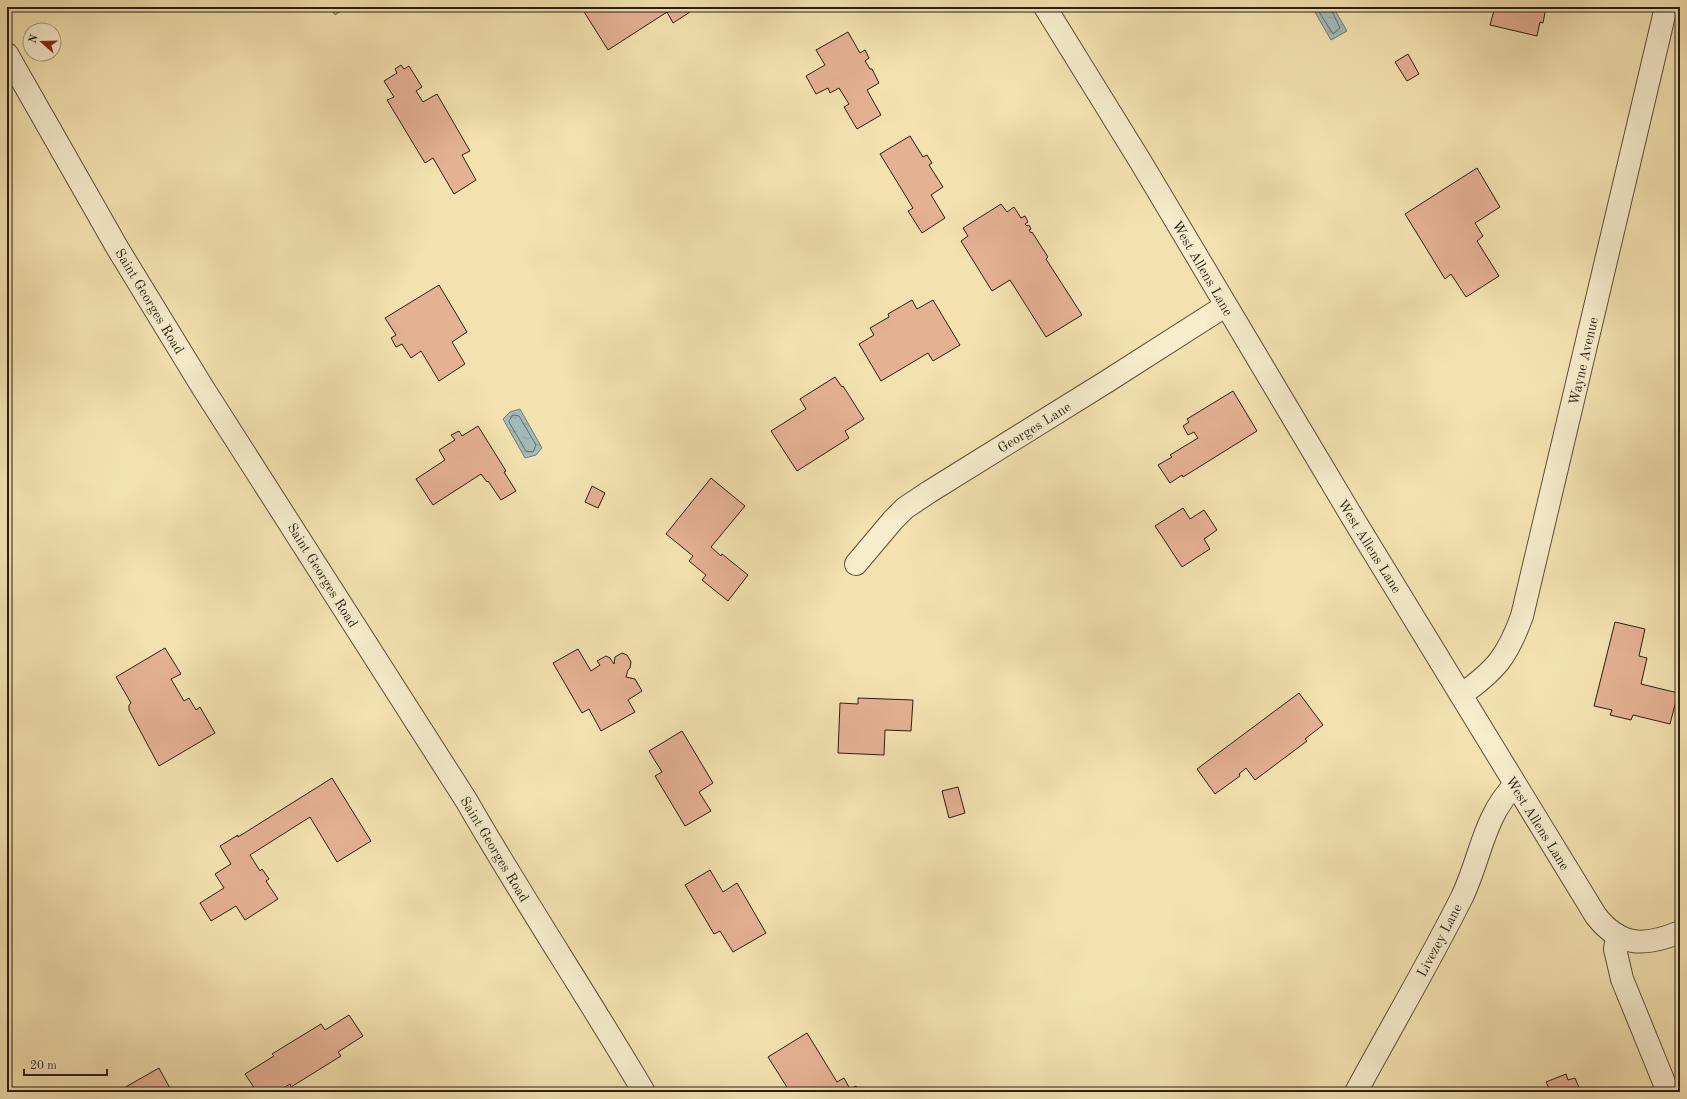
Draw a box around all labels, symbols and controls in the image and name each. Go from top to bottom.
north arrow [22,22,62,62]
text: N [27,33,41,45]
street label: West Allens Lane [1169,218,1235,319]
street label: Saint Georges Road [112,246,186,357]
street label: Wayne Avenue [1567,316,1601,407]
street label: Georges Lane [995,400,1074,456]
street label: West Allens Lane [1335,497,1404,596]
street label: Saint Georges Road [284,521,360,630]
street label: West Allens Lane [1503,774,1572,873]
street label: Saint Georges Road [457,794,531,905]
street label: Livezey Lane [1415,902,1465,979]
scale bar [24,1051,107,1077]
text: 20 m [30,1060,57,1072]

